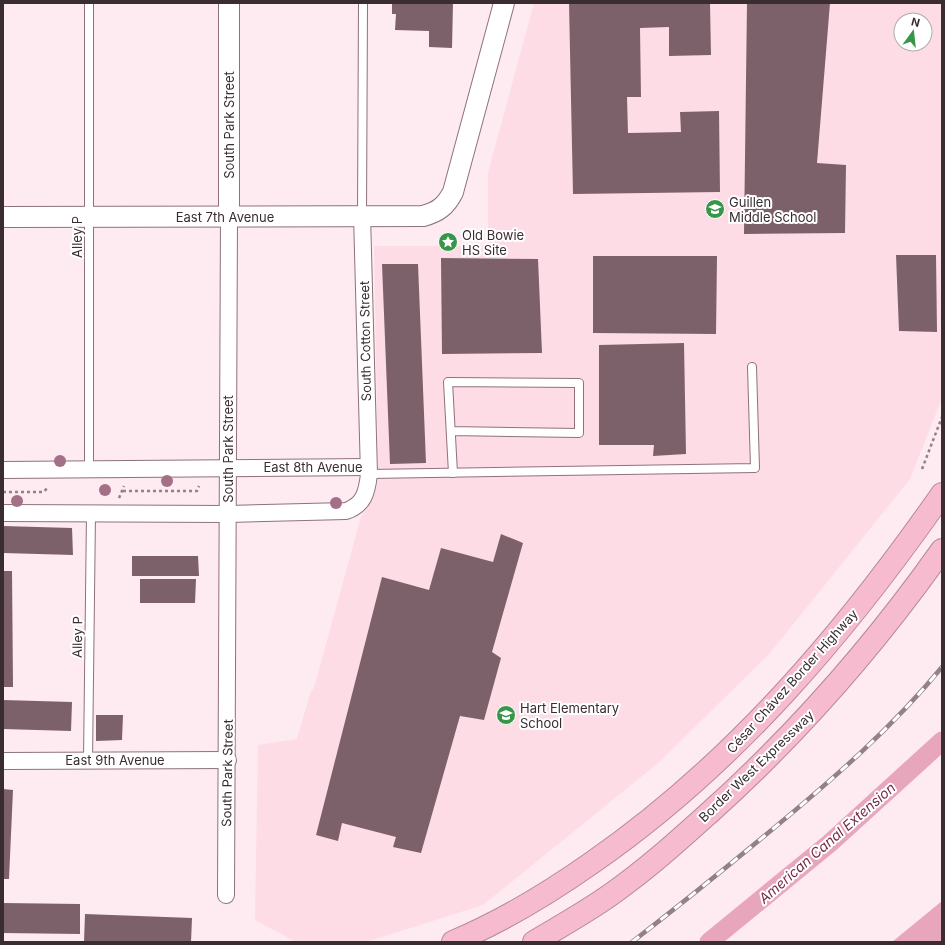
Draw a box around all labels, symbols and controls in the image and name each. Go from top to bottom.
north arrow [893,12,933,52]
text: N [910,14,921,30]
street label: South Park Street [221,71,237,179]
place label: Guillen Middle School [729,194,816,225]
school or university icon: Guillen Middle School [704,198,726,220]
street label: East 7th Avenue [176,209,274,225]
street label: Alley P [69,216,85,258]
place label: Old Bowie HS Site [462,227,524,258]
place icon: Old Bowie HS Site [437,231,459,253]
street label: South Cotton Street [356,281,374,401]
street label: South Park Street [220,395,236,503]
street label: East 8th Avenue [263,459,363,475]
street label: César Chávez Border Highway [723,606,861,756]
street label: Alley P [69,616,85,658]
place label: Hart Elementary School [520,700,619,731]
school or university icon: Hart Elementary School [495,704,517,726]
street label: Border West Expressway [695,707,817,825]
street label: South Park Street [218,719,236,827]
street label: East 9th Avenue [65,752,165,768]
water label: American Canal Extension [754,779,898,907]

